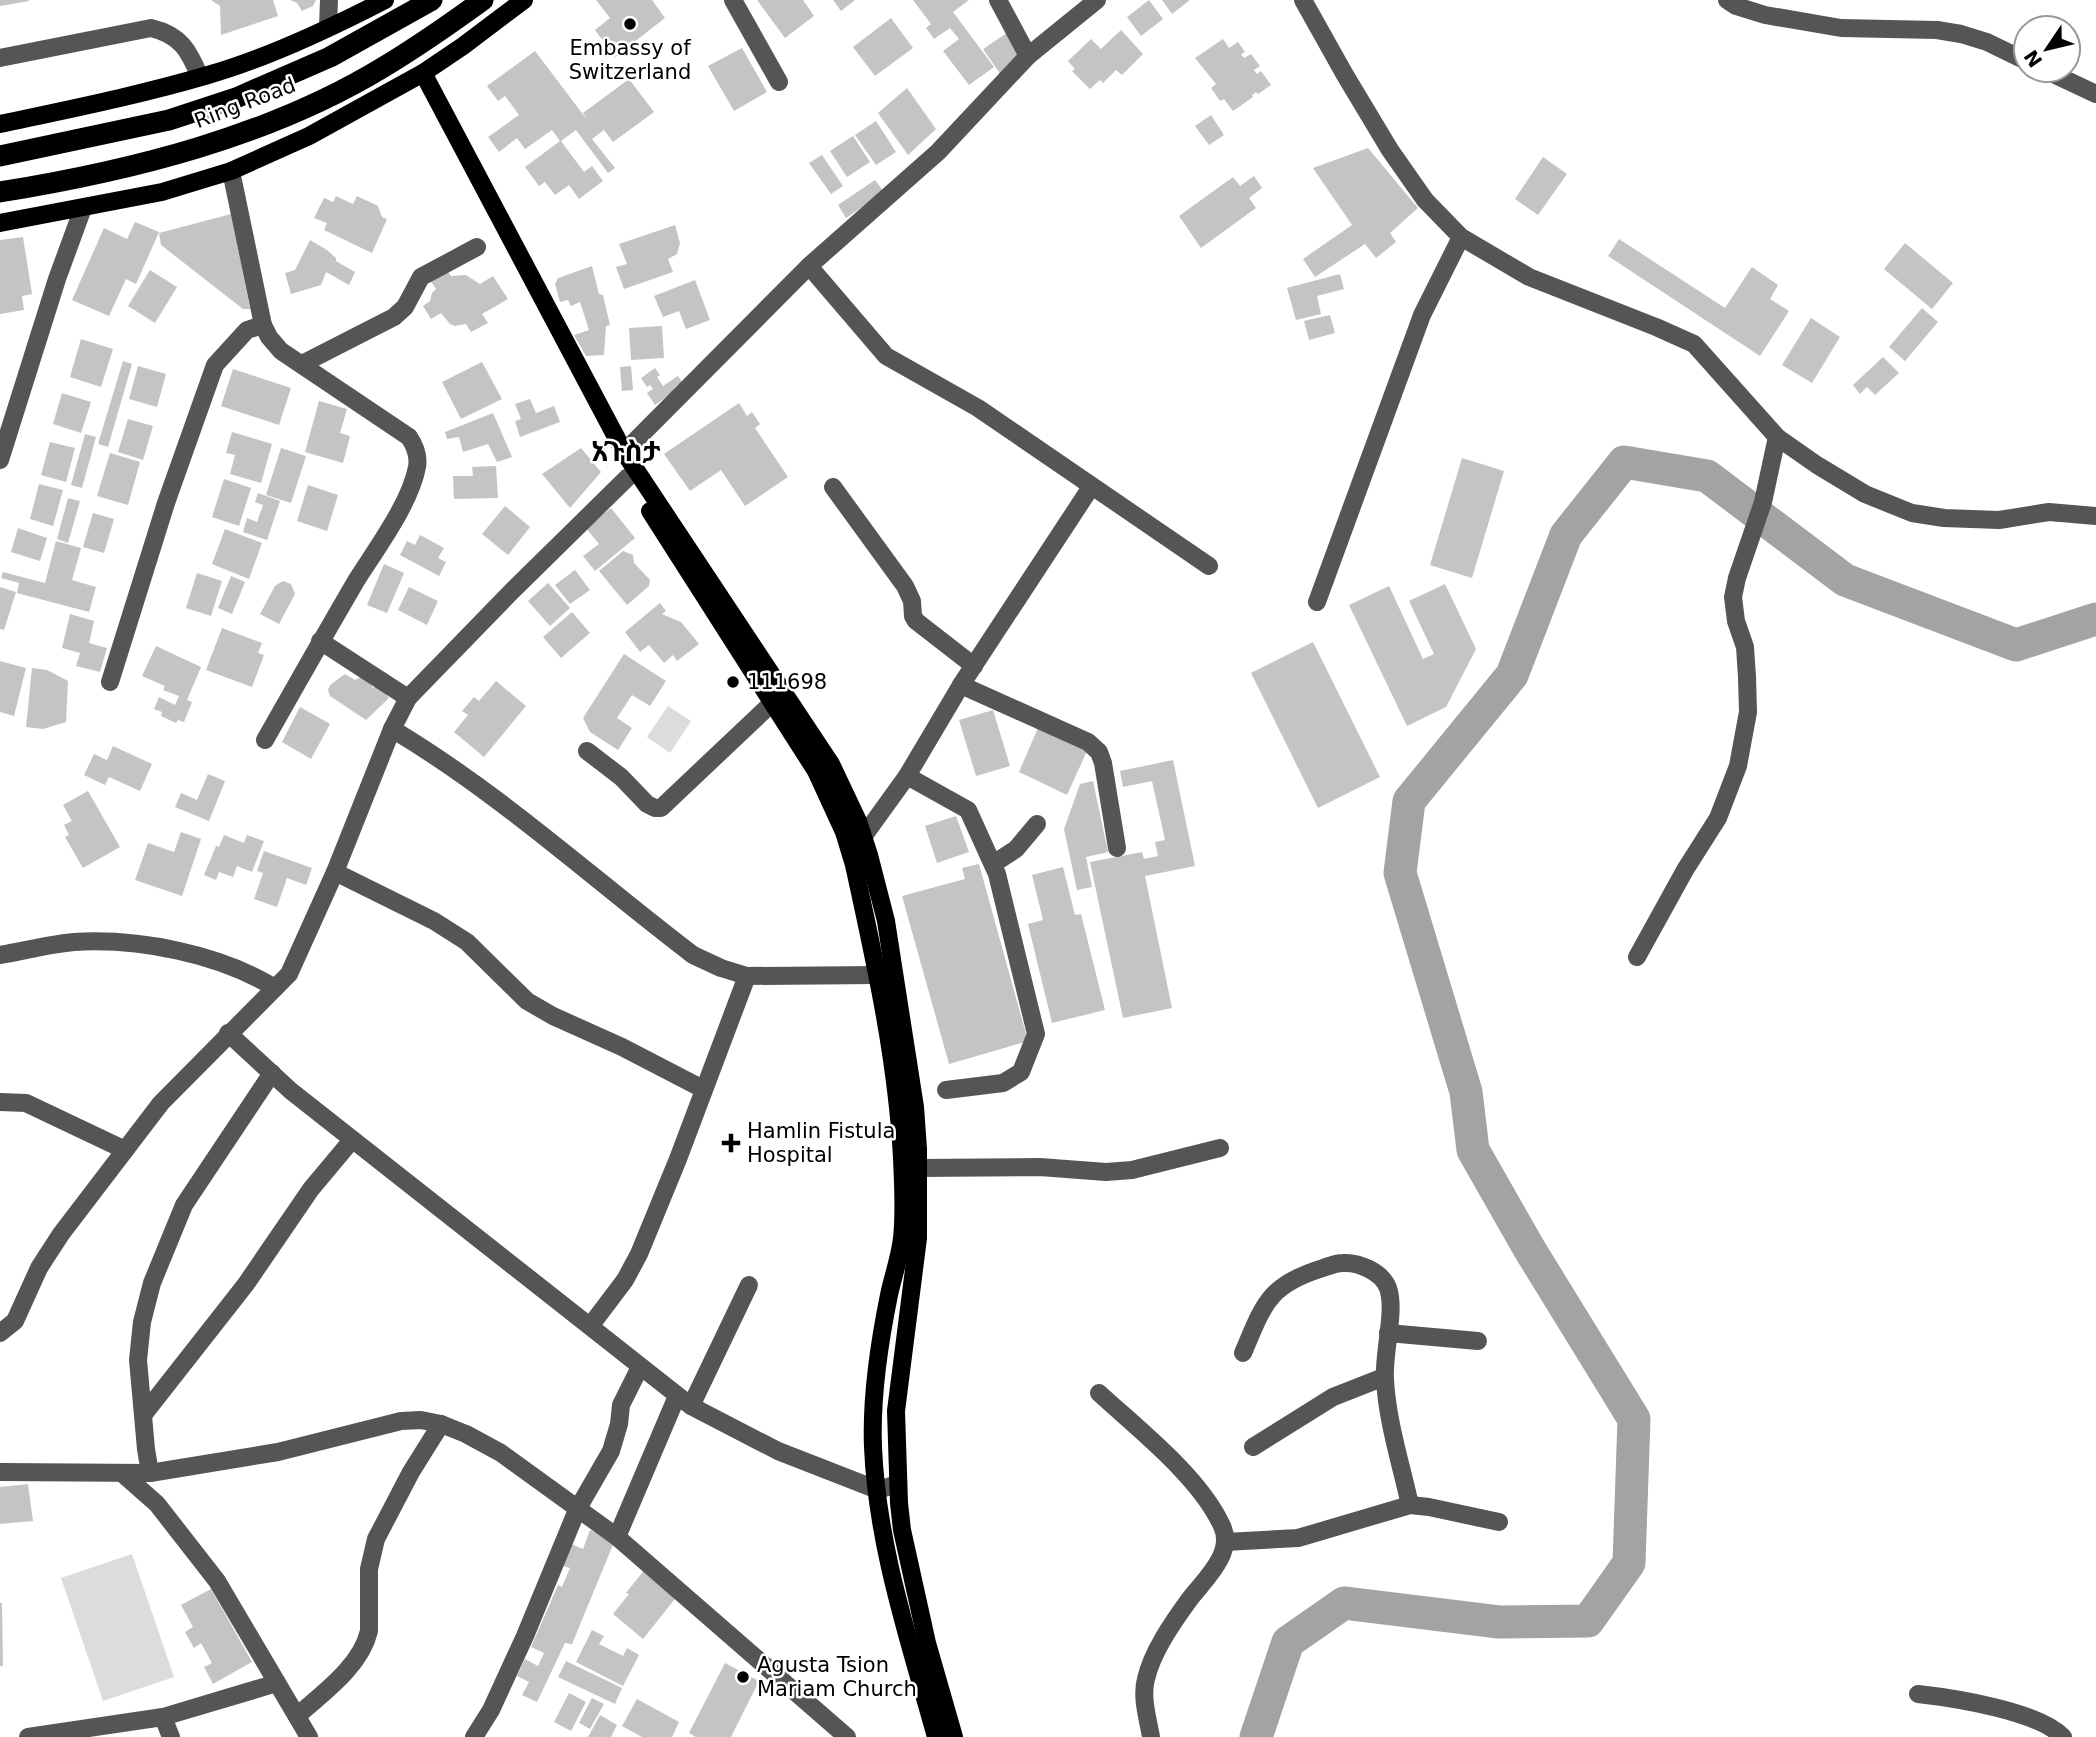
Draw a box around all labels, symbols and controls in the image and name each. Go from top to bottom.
north arrow [2012,14,2082,84]
marker: Embassy of Switzerland [622,16,638,32]
place label: Embassy of Switzerland [569,36,691,84]
text: N [2020,46,2047,72]
street label: Ring Road [191,73,299,133]
district label: አጉስታ [591,435,661,468]
place label: 111698 [747,670,827,694]
marker: 111698 [725,674,741,690]
place label: Hamlin Fistula Hospital [747,1119,895,1167]
marker: Hamlin Fistula Hospital [721,1133,741,1153]
place label: Agusta Tsion Mariam Church [757,1653,917,1701]
marker: Agusta Tsion Mariam Church [735,1669,751,1685]

